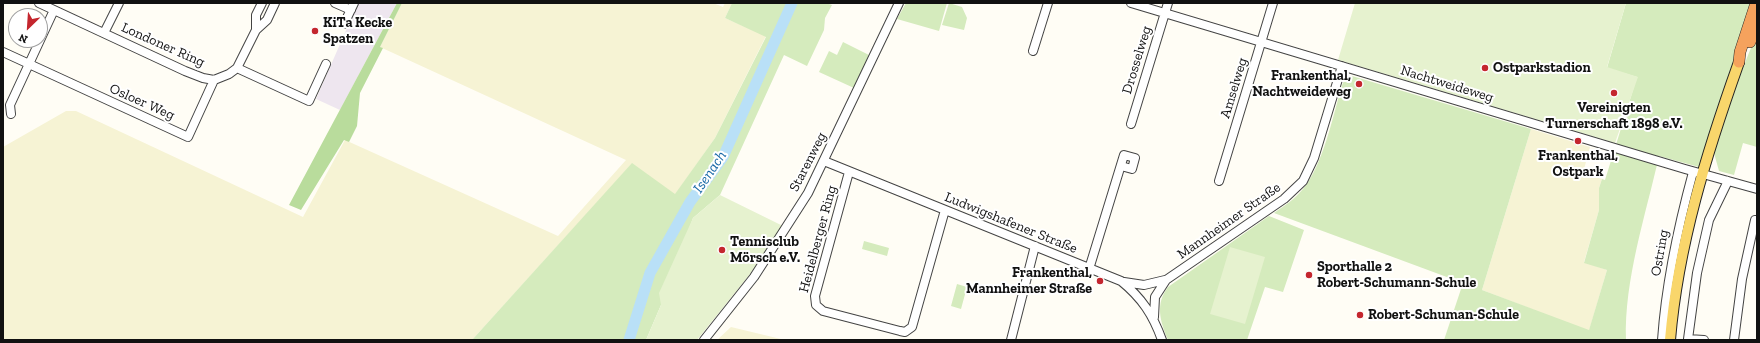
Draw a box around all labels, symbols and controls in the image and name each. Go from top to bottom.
north arrow [8,8,48,48]
place label: KiTa Kecke Spatzen [323,15,392,48]
street label: Londoner Ring [119,19,207,71]
street label: Drosselweg [1119,24,1155,96]
marker: KiTa Kecke Spatzen [310,26,320,36]
text: N [17,31,30,46]
street label: Amselweg [1217,56,1251,120]
place label: Ostparkstadion [1493,60,1591,76]
street label: Nachtweideweg [1399,62,1495,106]
marker: Ostparkstadion [1480,63,1490,73]
place label: Frankenthal, Nachtweideweg [1252,68,1351,100]
marker: Frankenthal, Nachtweideweg [1354,79,1364,89]
street label: Osloer Weg [107,80,177,124]
marker: Vereinigten Turnerschaft 1898 e.V. [1609,88,1619,98]
place label: Vereinigten Turnerschaft 1898 e.V. [1545,100,1683,132]
street label: Starenweg [786,129,830,195]
marker: Frankenthal, Ostpark [1573,136,1583,146]
water label: Isenach [689,147,731,197]
place label: Frankenthal, Ostpark [1538,148,1618,180]
street label: Mannheimer Straße [1174,179,1284,263]
street label: Heidelberger Ring [796,184,840,294]
street label: Ludwigshafener Straße [942,189,1080,257]
street label: Ostring [1648,228,1672,278]
place label: Tennisclub Mörsch e.V. [730,234,800,266]
marker: Tennisclub Mörsch e.V. [717,245,727,255]
place label: Sporthalle 2 Robert-Schumann-Schule [1317,259,1476,292]
place label: Frankenthal, Mannheimer Straße [966,265,1092,298]
marker: Sporthalle 2 Robert-Schumann-Schule [1304,270,1314,280]
marker: Frankenthal, Mannheimer Straße [1095,276,1105,286]
place label: Robert-Schuman-Schule [1368,307,1519,323]
marker: Robert-Schuman-Schule [1355,310,1365,320]

